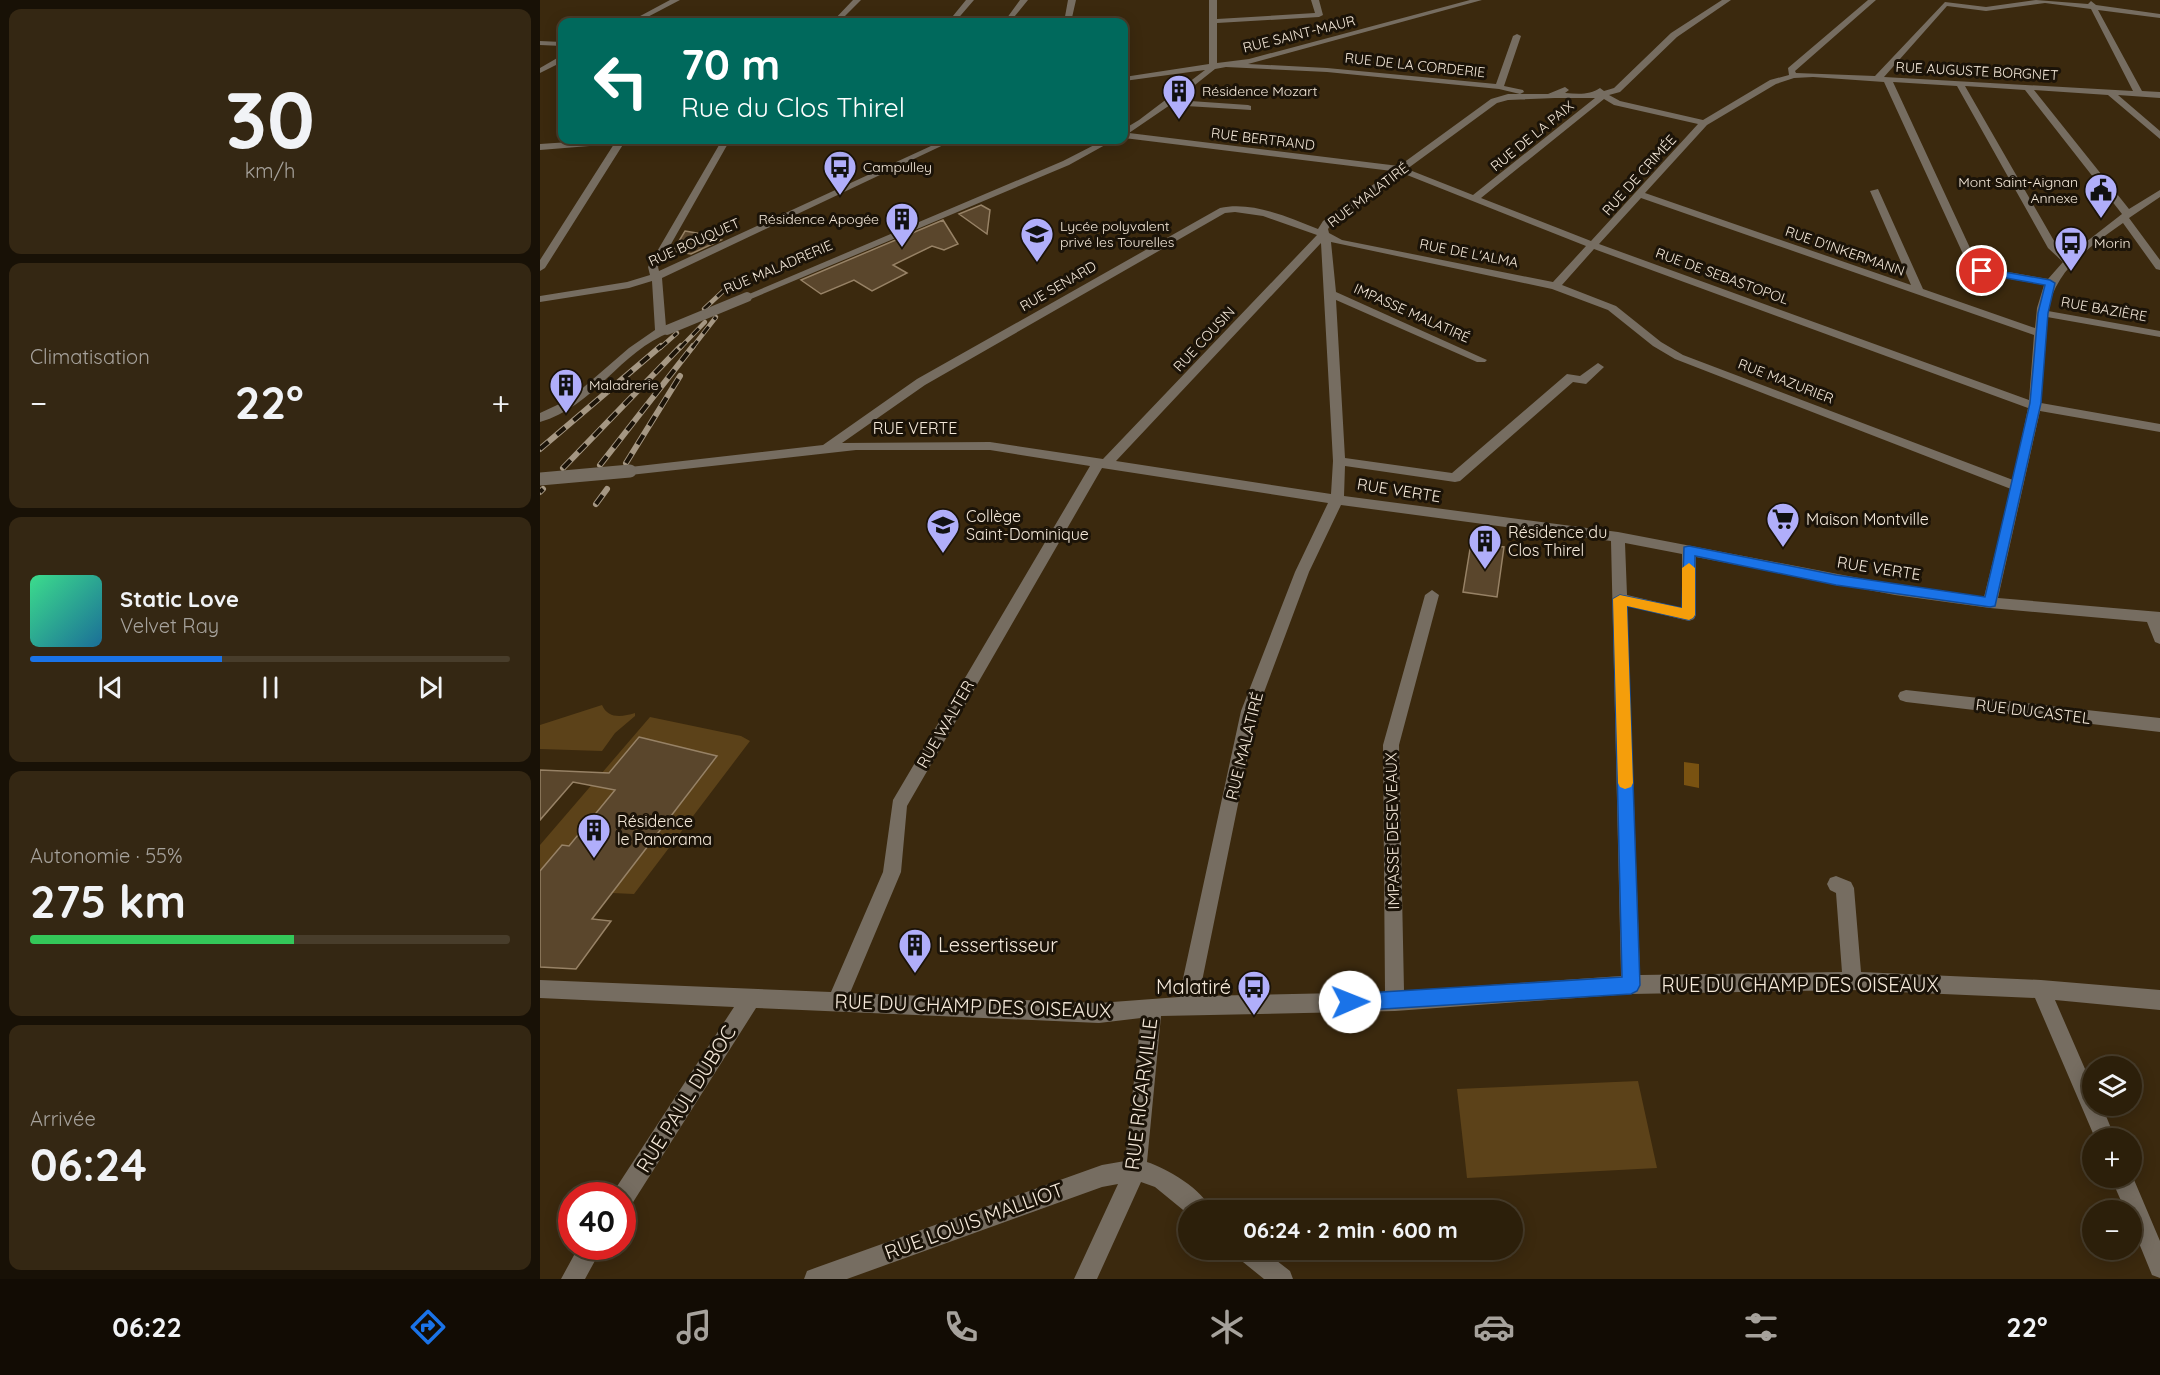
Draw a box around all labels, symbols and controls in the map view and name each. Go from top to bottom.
street label: RUE SAINT-MAUR [1241,11,1357,57]
text: 70 m [681,38,780,91]
icon: left [582,42,660,120]
street label: RUE DE LA CORDERIE [1344,49,1486,81]
street label: RUE AUGUSTE BORGNET [1895,58,2059,84]
text: 30 [225,70,315,168]
building icon: Résidence Mozart [1161,73,1197,120]
place label: Résidence Mozart [1202,82,1318,100]
text: Rue du Clos Thirel [681,90,905,124]
street label: RUE DE LA PAIX [1487,97,1578,175]
street label: RUE BERTRAND [1210,124,1316,154]
street label: RUE DE CRIMÉE [1598,131,1680,219]
bus stop icon: Campulley [822,149,858,196]
text: km/h [245,158,295,183]
place label: Campulley [863,158,932,176]
street label: RUE MALATIRÉ [1324,159,1412,231]
public building icon: Mont Saint-Aignan Annexe [2083,172,2119,219]
place label: Mont Saint-Aignan Annexe [1958,173,2078,207]
building icon: Résidence Apogée [884,201,920,248]
place label: Résidence Apogée [758,210,879,228]
street label: RUE BOUQUET [646,214,742,270]
school or university icon: Lycée polyvalent privé les Tourelles [1019,216,1055,263]
place label: Lycée polyvalent privé les Tourelles [1060,217,1174,251]
street label: RUE D'INKERMANN [1783,222,1907,280]
bus stop icon: Morin [2053,225,2089,272]
place label: Morin [2094,234,2131,252]
street label: RUE DE L'ALMA [1418,235,1520,271]
street label: RUE MALADRERIE [721,236,835,298]
street label: RUE DE SEBASTOPOL [1653,244,1791,309]
pin [1956,245,2007,296]
icon: arrive [1965,254,1998,287]
street label: RUE SENARD [1016,257,1100,315]
street label: IMPASSE MALATIRÉ [1351,279,1473,347]
street label: RUE BAZIÈRE [2060,293,2148,325]
street label: RUE COUSIN [1169,303,1239,375]
text: Climatisation [30,344,150,369]
street label: RUE MAZURIER [1736,355,1836,407]
building icon: Maladrerie [548,367,584,414]
text: 22° [235,374,304,430]
place label: Maladrerie [589,376,659,394]
text: − [30,382,47,423]
text: + [491,382,510,423]
street label: RUE VERTE [873,418,957,438]
street label: RUE VERTE [1356,474,1442,506]
supermarket icon: Maison Montville [1765,501,1801,548]
place label: Collège Saint-Dominique [966,506,1089,544]
school or university icon: Collège Saint-Dominique [925,507,961,554]
place label: Maison Montville [1806,509,1929,529]
place label: Résidence du Clos Thirel [1508,522,1607,560]
building icon: Résidence du Clos Thirel [1467,523,1503,570]
street label: RUE VERTE [1836,552,1922,584]
text: Static Love [120,585,239,613]
text: Velvet Ray [120,613,219,638]
icon: previous [94,671,127,704]
icon: pause [254,671,287,704]
icon: next [414,671,447,704]
street label: RUE WALTER [912,677,978,771]
street label: RUE MALATIRÉ [1221,690,1267,802]
street label: RUE DUCASTEL [1974,694,2092,728]
street label: IMPASSE DESEVEAUX [1381,752,1403,910]
place label: Résidence le Panorama [617,811,712,849]
building icon: Résidence le Panorama [576,812,612,859]
text: Autonomie · 55% [30,843,182,868]
text: 275 km [30,873,186,929]
building icon: Lessertisseur [897,927,933,974]
place label: Lessertisseur [938,932,1058,957]
bus stop icon: Malatiré [1236,969,1272,1016]
position arrow [1318,970,1382,1034]
street label: RUE DU CHAMP DES OISEAUX [1661,972,1939,997]
place label: Malatiré [1156,974,1231,999]
street label: RUE DU CHAMP DES OISEAUX [834,988,1112,1023]
street label: RUE RICARVILLE [1119,1017,1162,1171]
street label: RUE PAUL DUBOC [630,1021,741,1177]
map controls [2082,1056,2142,1260]
button: layers [2082,1056,2142,1116]
text: Arrivée [30,1106,96,1131]
button: + [2082,1128,2142,1188]
text: 06:24 [30,1136,147,1192]
street label: RUE LOUIS MALLIOT [881,1176,1067,1265]
speed limit sign: 40 [558,1182,636,1260]
button: − [2082,1200,2142,1260]
text: 06:24 · 2 min · 600 m [1243,1216,1458,1244]
icon: directions [407,1306,449,1348]
icon: music [673,1306,715,1348]
icon: phone [940,1306,982,1348]
icon: climate [1206,1306,1248,1348]
icon: car [1473,1306,1515,1348]
icon: filters [1740,1306,1782,1348]
text: 06:22 [112,1310,182,1344]
text: 22° [2006,1310,2048,1344]

